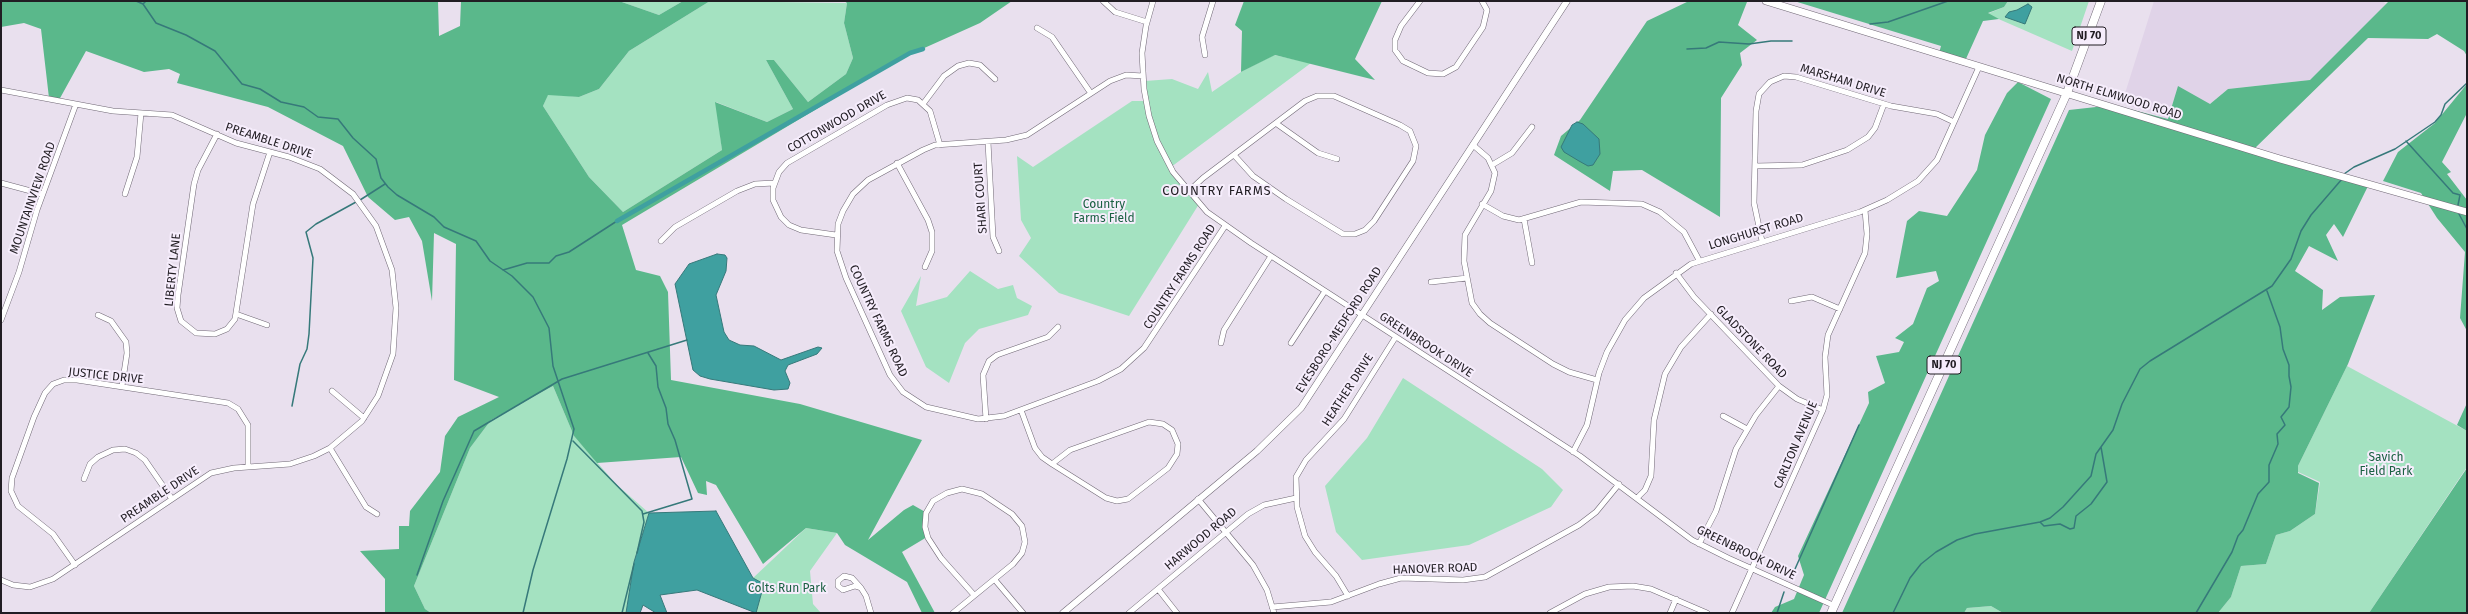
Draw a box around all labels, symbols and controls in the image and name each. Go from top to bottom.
road number: NJ 70 [2072,27,2106,45]
street label: MARSHAM DRIVE [1798,61,1888,101]
street label: NORTH ELMWOOD ROAD [2055,71,2183,123]
street label: COTTONWOOD DRIVE [785,88,889,156]
street label: PREAMBLE DRIVE [223,120,315,162]
street label: MOUNTAINVIEW ROAD [7,140,59,256]
street label: SHARI COURT [971,162,991,234]
district label: COUNTRY FARMS [1162,183,1272,199]
park label: Country Farms Field [1073,198,1135,226]
street label: LONGHURST ROAD [1707,211,1805,253]
street label: COUNTRY FARMS ROAD [1141,222,1219,332]
street label: LIBERTY LANE [162,233,184,307]
street label: COUNTRY FARMS ROAD [846,263,910,379]
street label: EVESBORO-MEDFORD ROAD [1293,264,1385,396]
street label: GLADSTONE ROAD [1712,302,1790,382]
street label: GREENBROOK DRIVE [1376,309,1476,381]
street label: HEATHER DRIVE [1319,351,1377,429]
road number: NJ 70 [1927,356,1961,374]
street label: JUSTICE DRIVE [68,365,144,387]
street label: CARLTON AVENUE [1771,399,1821,491]
park label: Savich Field Park [2360,451,2412,479]
street label: PREAMBLE DRIVE [118,463,202,527]
street label: HARWOOD ROAD [1162,505,1240,573]
street label: GREENBROOK DRIVE [1694,523,1798,583]
street label: HANOVER ROAD [1392,560,1478,578]
park label: Colts Run Park [748,582,826,596]

